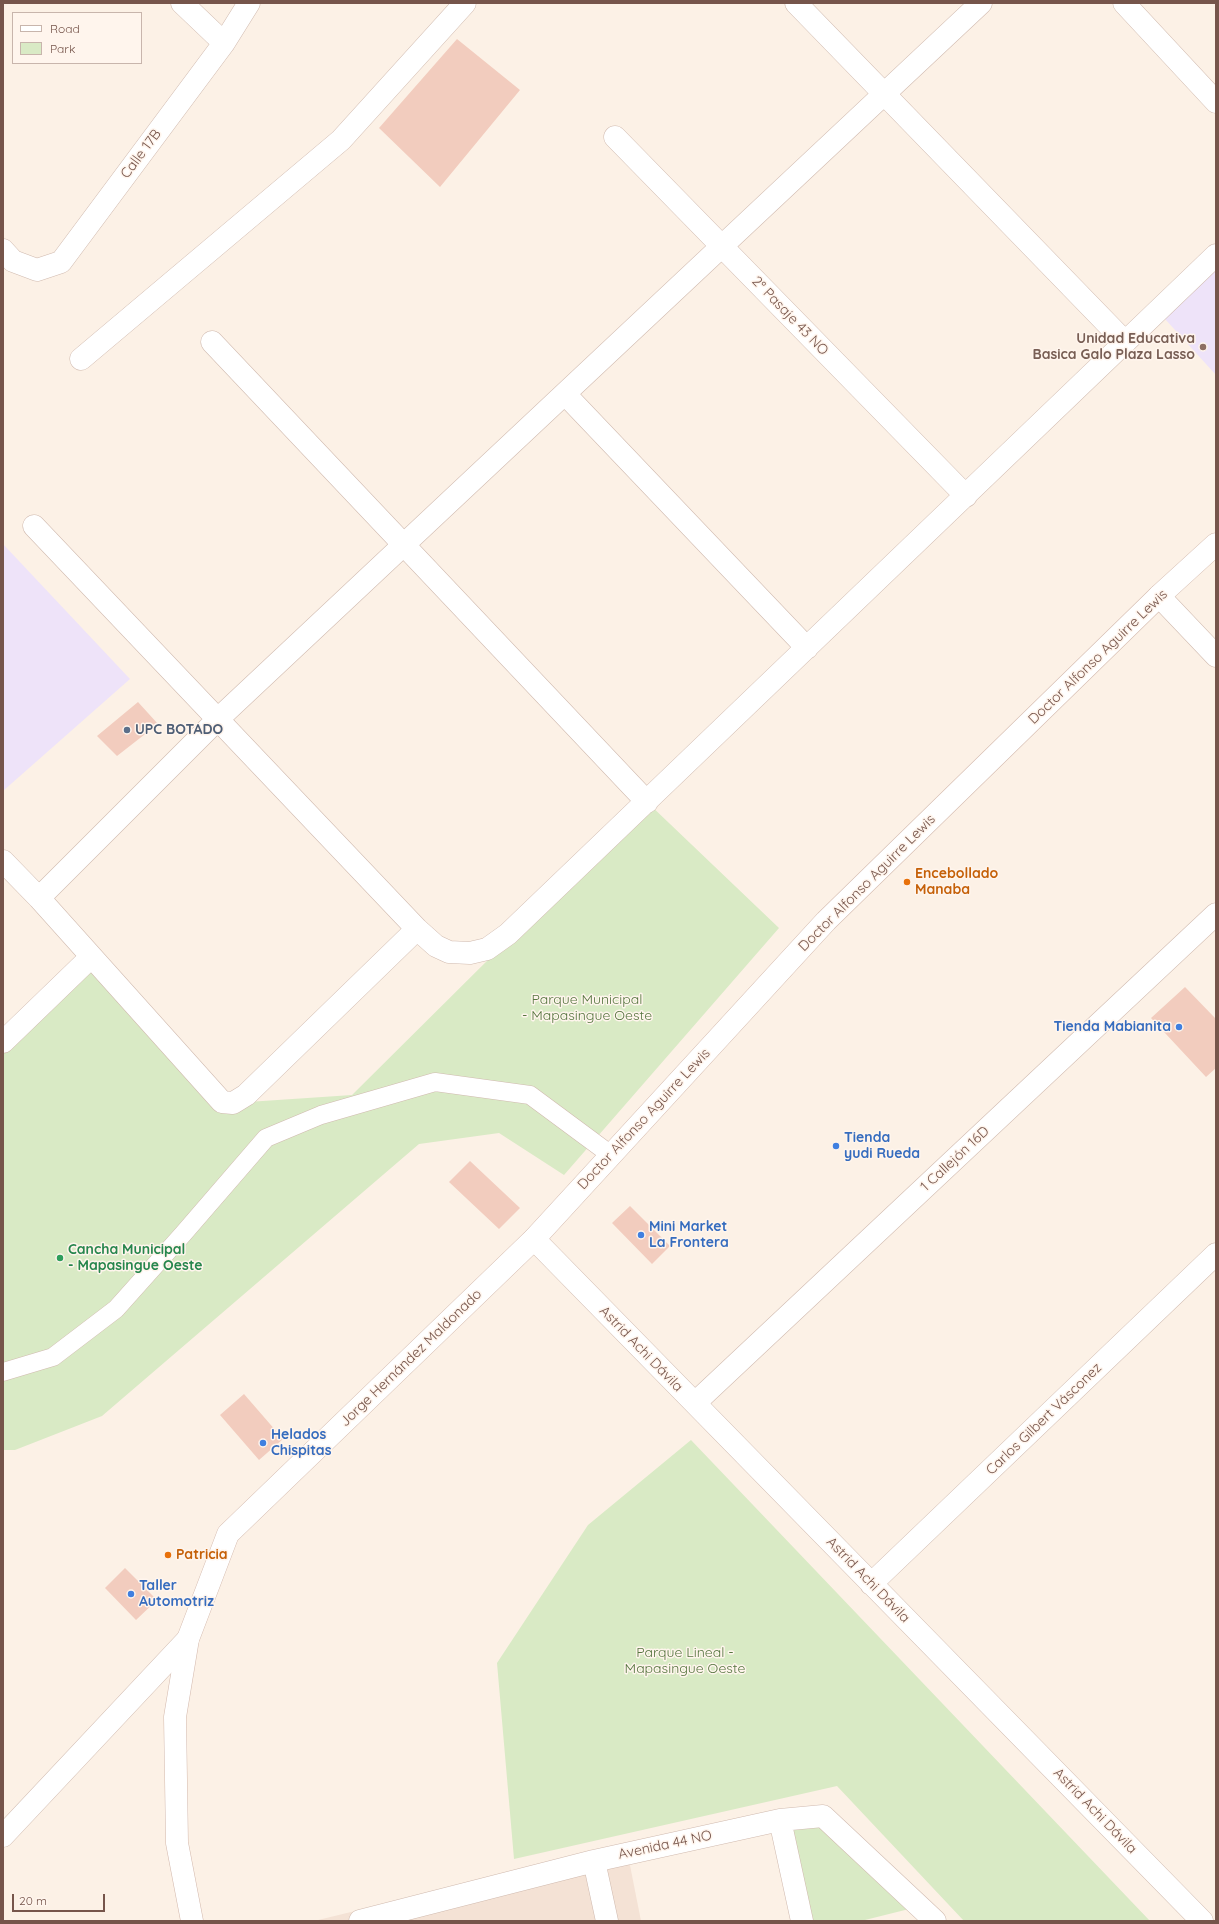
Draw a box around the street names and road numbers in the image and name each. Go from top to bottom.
street label: Calle 17B [117,126,165,182]
street label: 2° Pasaje 43 NO [748,273,832,359]
street label: Doctor Alfonso Aguirre Lewis [1025,586,1171,728]
street label: Doctor Alfonso Aguirre Lewis [795,811,939,955]
street label: Doctor Alfonso Aguirre Lewis [574,1045,714,1193]
street label: 1 Callejón 16D [917,1123,993,1195]
street label: Jorge Hernández Maldonado [337,1286,485,1430]
street label: Astrid Achi Dávila [596,1303,686,1395]
street label: Carlos Gilbert Vásconez [983,1360,1105,1478]
street label: Astrid Achi Dávila [823,1534,913,1626]
street label: Astrid Achi Dávila [1050,1765,1140,1857]
street label: Avenida 44 NO [617,1827,713,1863]

